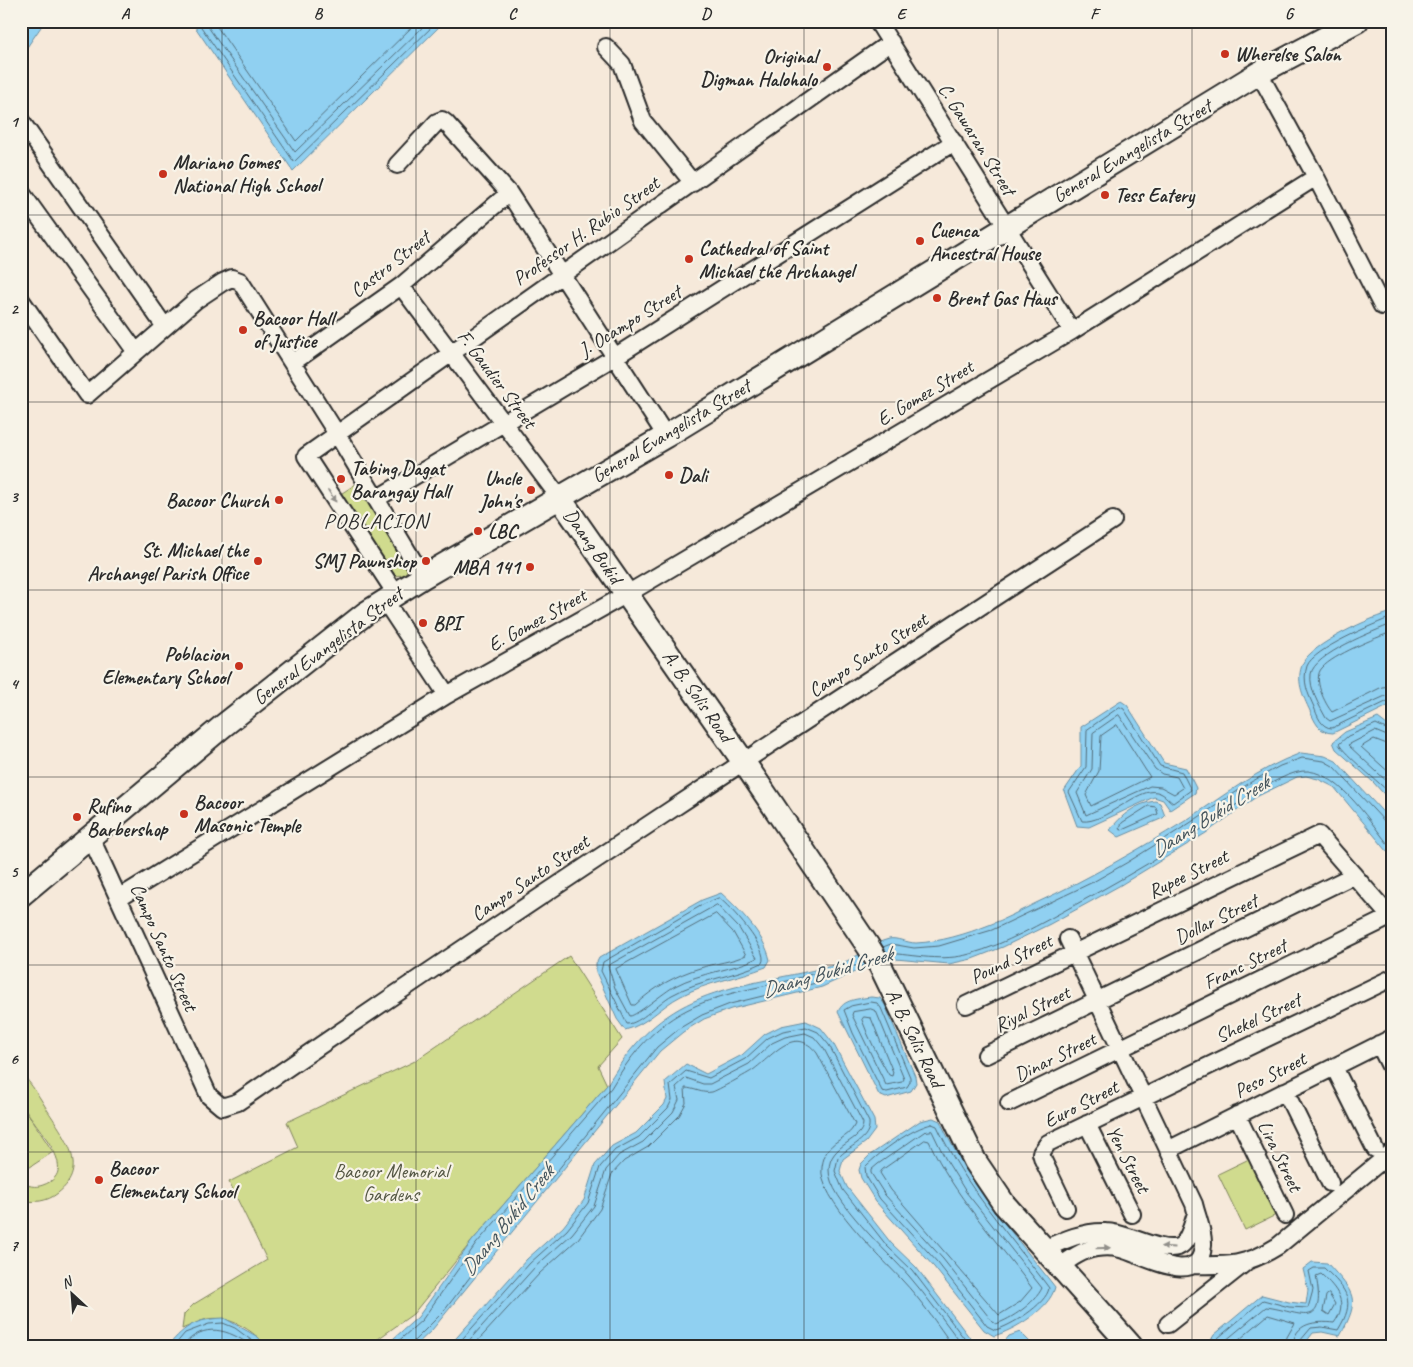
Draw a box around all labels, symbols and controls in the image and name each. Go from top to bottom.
text: A [121,4,131,24]
text: B [314,4,324,24]
text: C [508,4,518,24]
text: D [701,4,712,24]
text: E [897,4,908,24]
text: F [1090,4,1101,24]
text: G [1285,4,1295,24]
place label: Wherelse Salon [1235,42,1343,67]
place label: Original Digman Halohalo [700,44,821,92]
marker: Wherelse Salon [1219,48,1231,60]
marker: Original Digman Halohalo [821,61,833,73]
street label: C. Gawaran Street [933,78,1023,203]
street label: General Evangelista Street [1048,92,1219,208]
text: 1 [10,112,19,132]
place label: Mariano Gomes National High School [173,150,324,198]
marker: Mariano Gomes National High School [157,168,169,180]
street label: Professor H. Rubio Street [508,170,666,291]
place label: Tess Eatery [1115,183,1196,209]
marker: Tess Eatery [1099,189,1111,201]
place label: Cuenca Ancestral House [930,218,1042,266]
street label: Castro Street [345,223,438,303]
marker: Cuenca Ancestral House [914,235,926,247]
place label: Cathedral of Saint Michael the Archangel [699,236,857,284]
marker: Cathedral of Saint Michael the Archangel [683,253,695,265]
street label: J. Ocampo Street [573,278,689,363]
place label: Brent Gas Haus [947,286,1058,311]
marker: Brent Gas Haus [931,292,943,304]
text: 2 [10,299,19,319]
place label: Bacoor Hall of Justice [253,306,338,354]
marker: Bacoor Hall of Justice [237,324,249,336]
street label: F. Gaudier Street [452,325,544,435]
street label: E. Gomez Street [872,353,980,432]
street label: General Evangelista Street [587,372,758,488]
place label: Tabing Dagat Barangay Hall [351,456,453,504]
place label: Dali [679,463,710,488]
place label: Uncle John's [478,466,523,514]
marker: Dali [663,469,675,481]
marker: Tabing Dagat Barangay Hall [335,473,347,485]
marker: Uncle John's [525,484,537,496]
text: 3 [10,487,19,507]
place label: Bacoor Church [166,488,270,513]
one-way arrow [328,490,337,503]
marker: Bacoor Church [273,494,285,506]
street label: Daang Bukid [558,504,630,591]
district label: POBLACION [324,507,431,535]
place label: LBC [488,519,520,544]
marker: LBC [472,525,484,537]
place label: St. Michael the Archangel Parish Office [87,538,250,586]
place label: SMJ Pawnshop [313,549,417,574]
marker: St. Michael the Archangel Parish Office [252,555,264,567]
marker: SMJ Pawnshop [420,555,432,567]
place label: MBA 141 [453,555,522,580]
marker: MBA 141 [524,561,536,573]
street label: General Evangelista Street [248,579,411,711]
street label: E. Gomez Street [484,582,592,657]
street label: Campo Santo Street [804,606,934,703]
place label: BPI [433,611,465,636]
marker: BPI [417,617,429,629]
place label: Poblacion Elementary School [102,642,232,690]
street label: A. B. Solis Road [657,645,741,750]
marker: Poblacion Elementary School [233,660,245,672]
text: 4 [10,674,19,694]
water label: Daang Bukid Creek [1146,767,1277,863]
place label: Bacoor Masonic Temple [194,790,302,838]
place label: Rufino Barbershop [87,794,169,842]
marker: Bacoor Masonic Temple [178,808,190,820]
marker: Rufino Barbershop [71,811,83,823]
street label: Campo Santo Street [466,828,596,927]
street label: Rupee Street [1144,843,1234,904]
text: 5 [11,862,20,882]
street label: Campo Santo Street [125,879,204,1017]
street label: Dollar Street [1170,887,1265,950]
street label: Pound Street [966,927,1058,990]
street label: Franc Street [1199,932,1294,995]
water label: Daang Bukid Creek [759,940,899,1003]
street label: Riyal Street [990,979,1076,1038]
street label: A. B. Solis Road [880,984,951,1094]
street label: Shekel Street [1211,986,1308,1049]
street label: Dinar Street [1010,1025,1102,1087]
street label: Peso Street [1230,1045,1312,1104]
text: 6 [10,1049,19,1069]
street label: Euro Street [1040,1074,1125,1133]
street label: Lira Street [1252,1117,1309,1198]
street label: Yen Street [1100,1121,1157,1199]
place label: Bacoor Elementary School [109,1156,239,1204]
water label: Daang Bukid Creek [455,1156,562,1280]
park label: Bacoor Memorial Gardens [334,1159,452,1207]
marker: Bacoor Elementary School [93,1174,105,1186]
text: 7 [10,1236,19,1256]
one-way arrow [1159,1242,1175,1250]
one-way arrow [1095,1244,1111,1252]
north arrow [48,1270,98,1320]
text: N [59,1272,76,1292]

